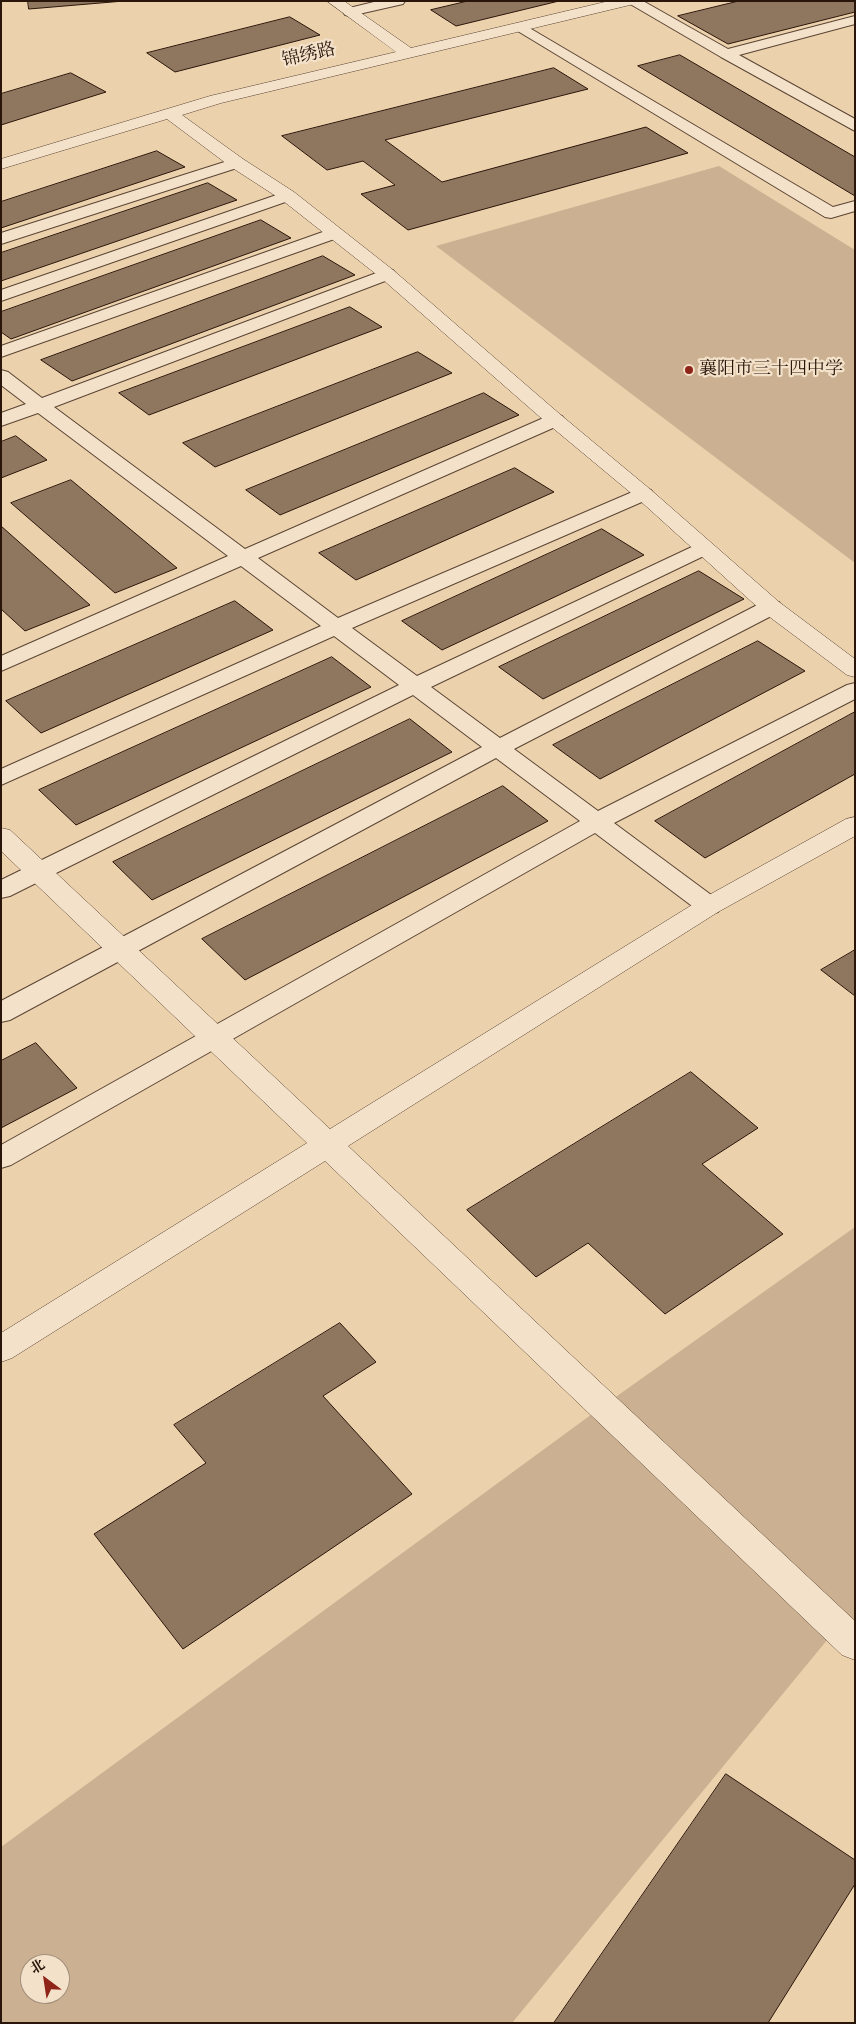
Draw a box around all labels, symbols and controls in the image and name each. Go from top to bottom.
street label: 锦绣路 [280,39,338,73]
place label: 襄阳市三十四中学 [699,359,843,381]
marker: 襄阳市三十四中学 [683,364,695,376]
north arrow [20,1954,70,2004]
text: 北 [27,1956,48,1977]

